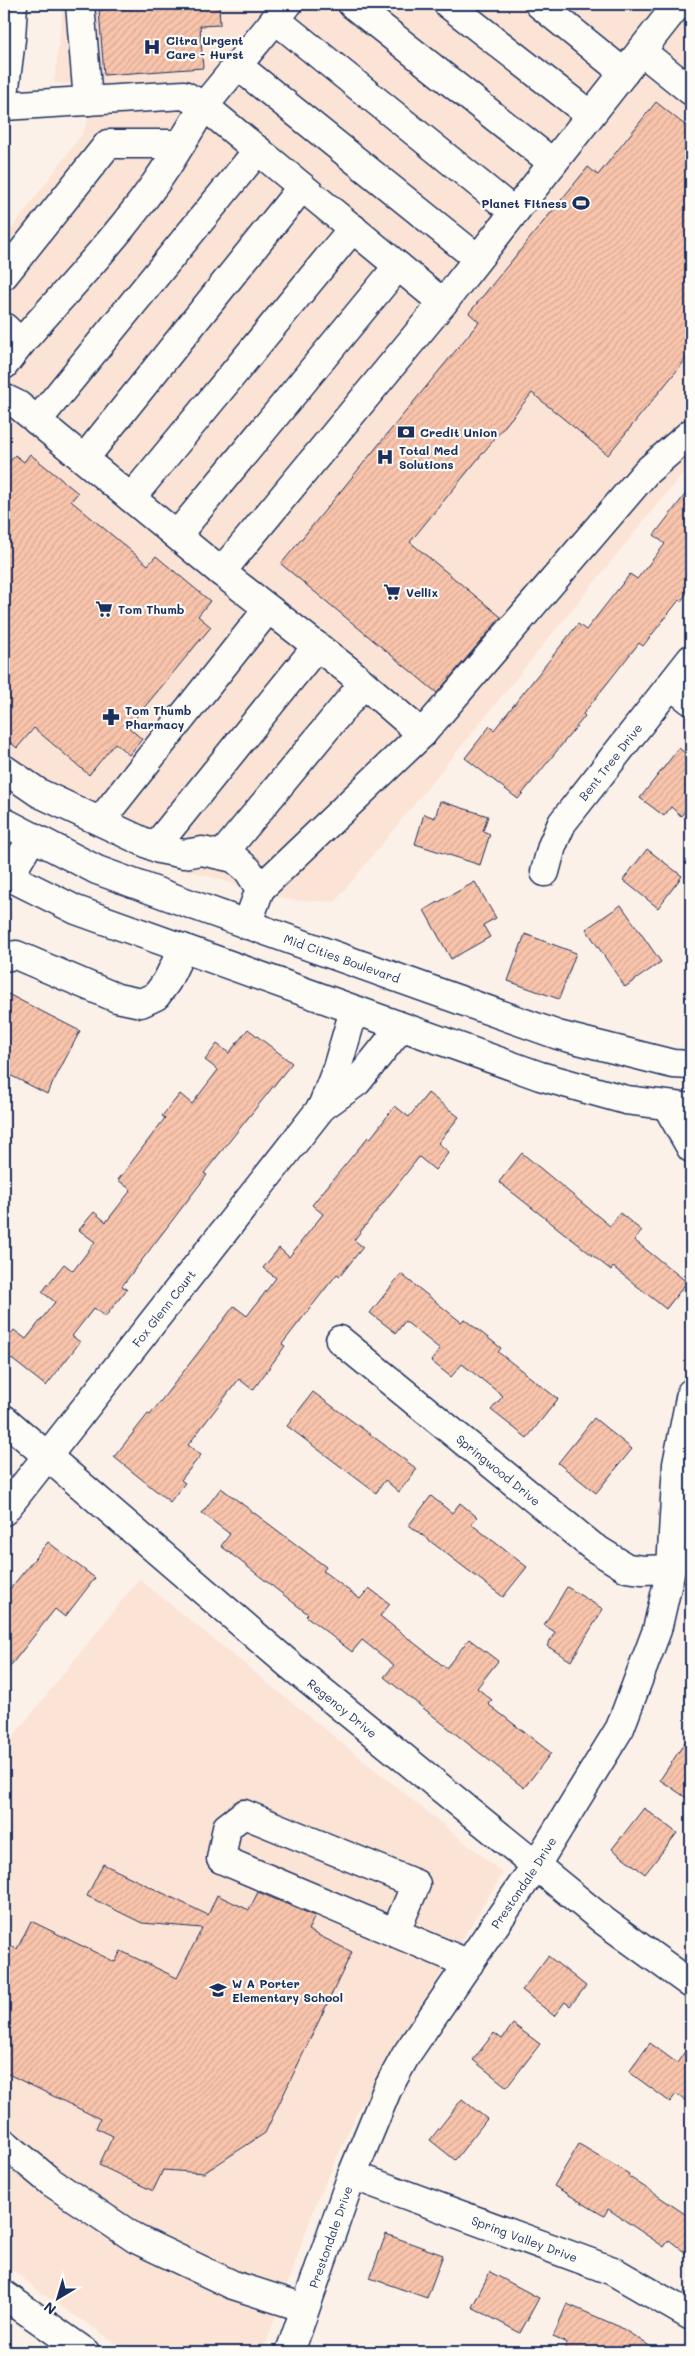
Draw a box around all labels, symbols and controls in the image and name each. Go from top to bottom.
place label: Citra Urgent Care - Hurst [166,32,244,62]
hospital icon: Citra Urgent Care - Hurst [142,37,162,57]
sports icon: Planet Fitness [571,193,591,213]
place label: Planet Fitness [481,195,567,211]
bank icon: Credit Union [396,422,416,442]
place label: Credit Union [420,424,497,440]
place label: Total Med Solutions [399,442,458,472]
hospital icon: Total Med Solutions [375,447,395,467]
supermarket icon: Vellix [382,582,402,602]
place label: Vellix [406,584,438,600]
supermarket icon: Tom Thumb [94,599,114,619]
place label: Tom Thumb [118,601,185,617]
place label: Tom Thumb Pharmacy [125,702,192,732]
pharmacy icon: Tom Thumb Pharmacy [101,707,121,727]
street label: Bent Tree Drive [575,720,646,804]
street label: Mid Cities Boulevard [282,930,403,986]
street label: Fox Glenn Court [128,1266,199,1350]
street label: Springwood Drive [453,1431,544,1509]
street label: Regency Drive [304,1675,380,1741]
street label: Prestondale Drive [487,1834,560,1931]
place label: W A Porter Elementary School [232,1975,343,2005]
school or university icon: W A Porter Elementary School [208,1980,228,2000]
street label: Prestondale Drive [305,2184,356,2290]
street label: Spring Valley Drive [469,2212,580,2265]
north arrow [32,2274,82,2324]
text: N [40,2298,60,2319]

